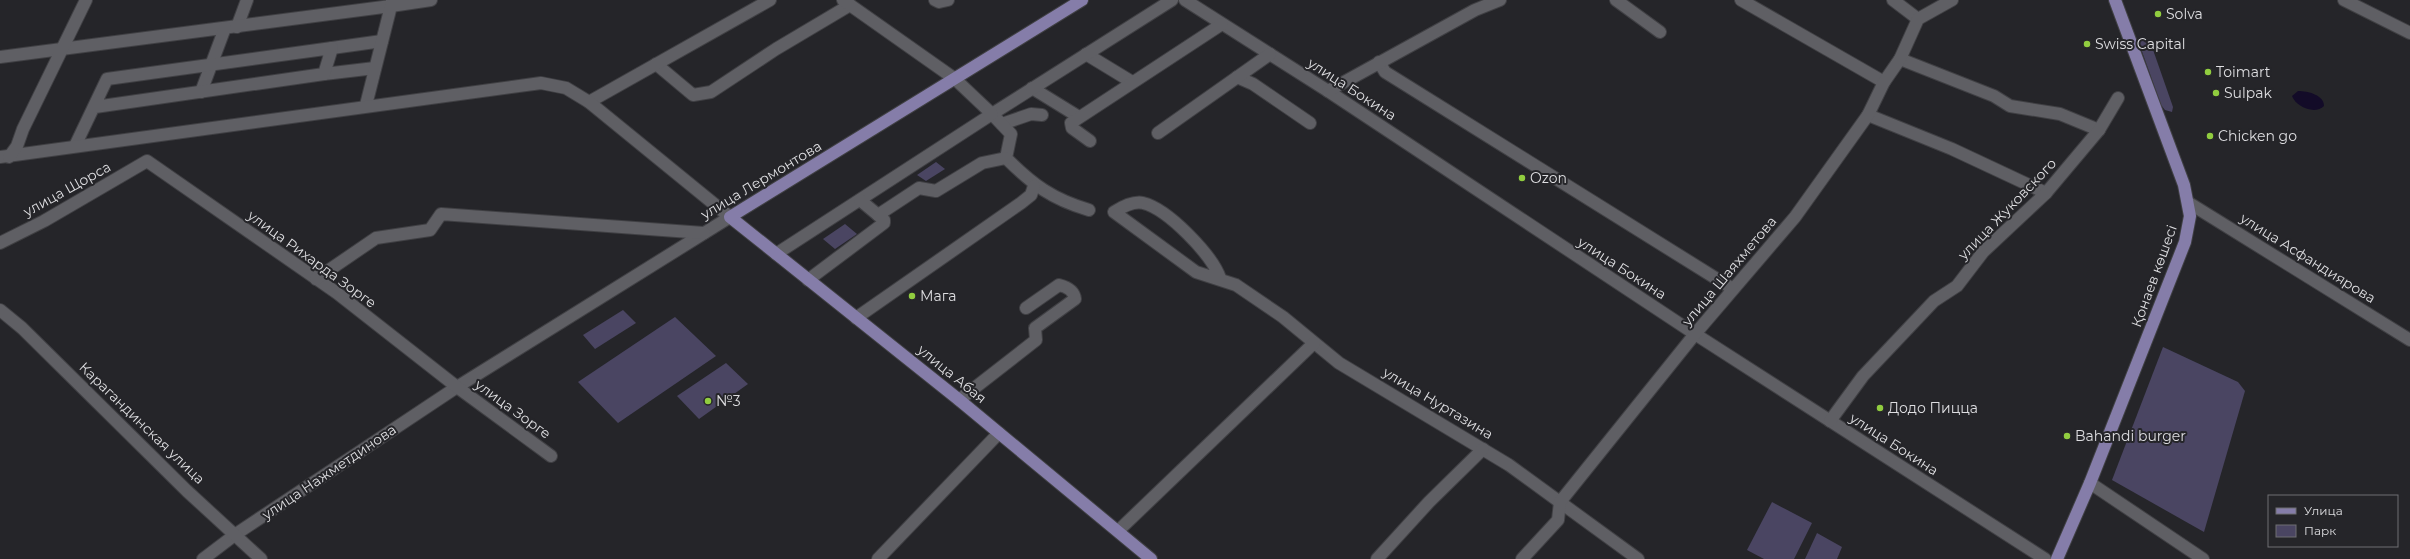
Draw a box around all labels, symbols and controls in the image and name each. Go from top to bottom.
place label: Solva [2166,5,2203,23]
marker: Solva [2153,9,2163,19]
place label: Swiss Capital [2095,35,2186,53]
marker: Swiss Capital [2082,39,2092,49]
street label: улица Бокина [1304,53,1400,124]
place label: Toimart [2216,63,2271,81]
marker: Toimart [2203,67,2213,77]
place label: Sulpak [2224,84,2272,102]
marker: Sulpak [2211,88,2221,98]
place label: Chicken go [2218,127,2297,145]
marker: Chicken go [2205,131,2215,141]
street label: улица Лермонтова [696,137,825,224]
street label: улица Жуковского [1953,154,2060,264]
street label: улица Щорса [19,158,114,221]
place label: Ozon [1530,169,1567,187]
marker: Ozon [1517,173,1527,183]
street label: улица Рихарда Зорге [243,206,380,312]
street label: улица Асфандиярова [2236,208,2379,307]
street label: улица Шаяхметова [1677,212,1780,330]
street label: Қонаев көшесі [2127,222,2181,330]
street label: улица Бокина [1574,232,1670,303]
place label: Мага [920,287,956,305]
marker: Мага [907,291,917,301]
street label: улица Абая [913,340,990,407]
street label: Карагандинская улица [75,358,209,488]
street label: улица Нуртазина [1379,362,1496,443]
street label: улица Зорге [471,375,555,443]
place label: №3 [716,392,741,410]
marker: №3 [703,396,713,406]
place label: Додо Пицца [1888,399,1978,417]
marker: Додо Пицца [1875,403,1885,413]
street label: улица Бокина [1846,408,1942,479]
street label: улица Нажметдинова [258,420,400,524]
place label: Bahandi burger [2075,427,2186,445]
marker: Bahandi burger [2062,431,2072,441]
legend [2268,495,2398,547]
text: Улица [2304,503,2343,518]
text: Парк [2304,523,2336,538]

